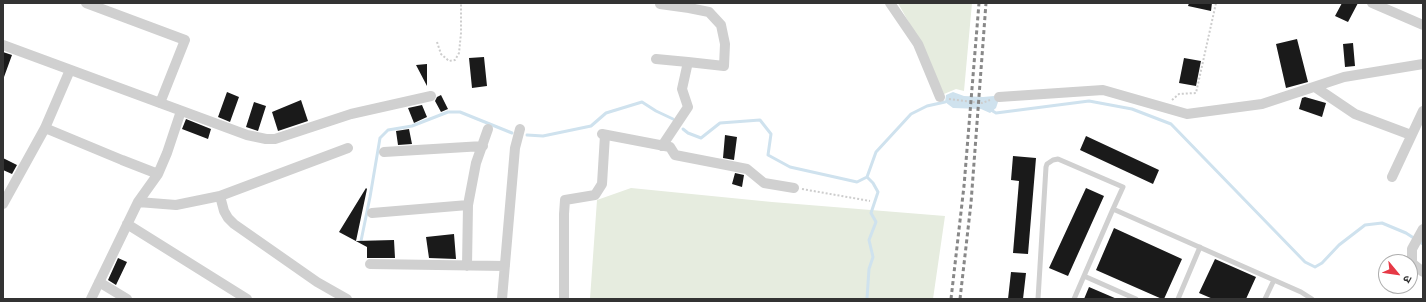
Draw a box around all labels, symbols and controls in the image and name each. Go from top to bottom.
north arrow [1378,254,1418,294]
text: उ [1400,273,1415,286]

